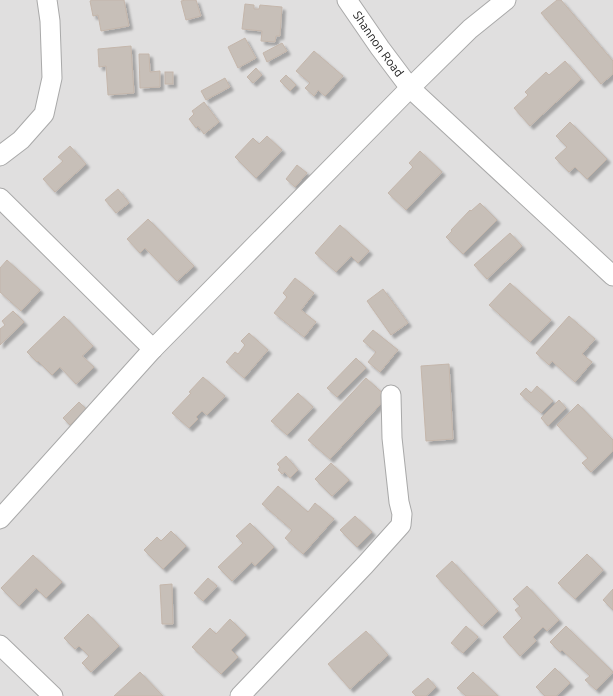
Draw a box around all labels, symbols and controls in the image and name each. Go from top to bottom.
street label: Shannon Road [351,9,406,79]

